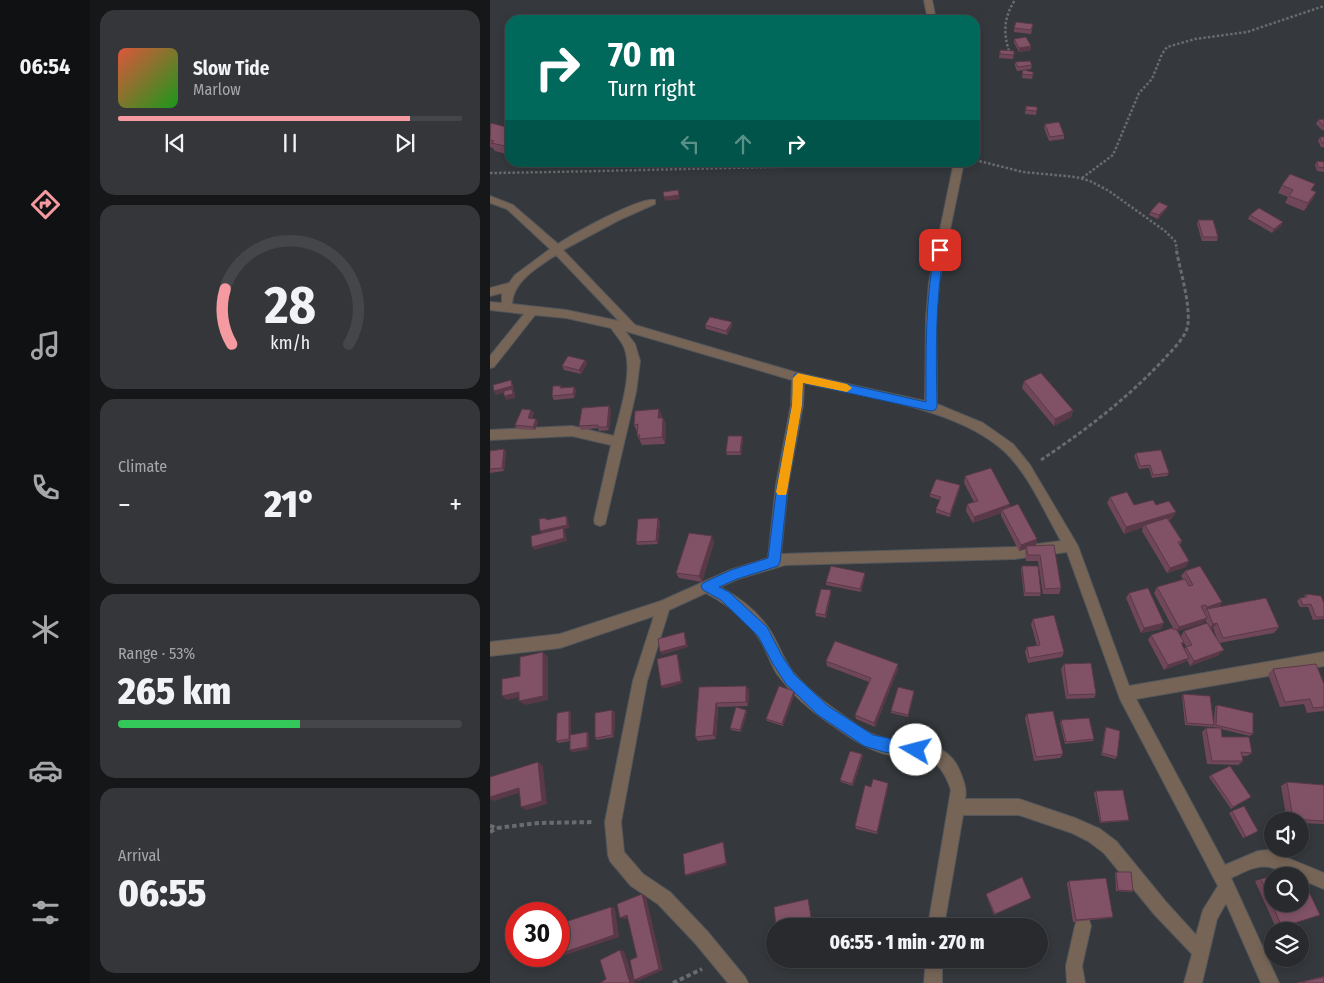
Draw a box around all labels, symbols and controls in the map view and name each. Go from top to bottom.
text: 70 m [608,33,676,75]
icon: right [525,35,590,100]
text: 06:54 [20,53,70,80]
text: Slow Tide [193,57,269,80]
text: Turn right [608,75,696,102]
text: Marlow [193,80,241,99]
icon: previous [161,129,189,157]
icon: pause [276,129,304,157]
icon: next [391,129,419,157]
icon: left [676,130,704,158]
icon: ahead [729,130,757,158]
icon: right [782,130,810,158]
icon: directions [28,187,63,222]
pin [919,229,961,271]
icon: arrive [926,236,954,264]
text: 28 [263,274,316,337]
icon: music [28,328,63,363]
text: km/h [270,332,310,354]
text: Climate [118,457,167,476]
icon: phone [28,470,63,505]
text: 21° [264,481,316,527]
text: − [118,488,131,521]
text: + [449,488,462,521]
icon: climate [28,612,63,647]
text: Range · 53% [118,644,195,663]
text: 265 km [118,668,231,714]
position arrow [889,723,941,775]
icon: car [28,753,63,788]
map controls [1264,812,1309,967]
button: sound [1264,812,1309,857]
text: Arrival [118,846,160,865]
button: search [1264,867,1309,912]
text: 06:55 [118,870,206,916]
icon: filters [28,895,63,930]
speed limit sign: 30 [505,902,570,967]
button: layers [1264,922,1309,967]
text: 06:55 · 1 min · 270 m [829,931,985,954]

